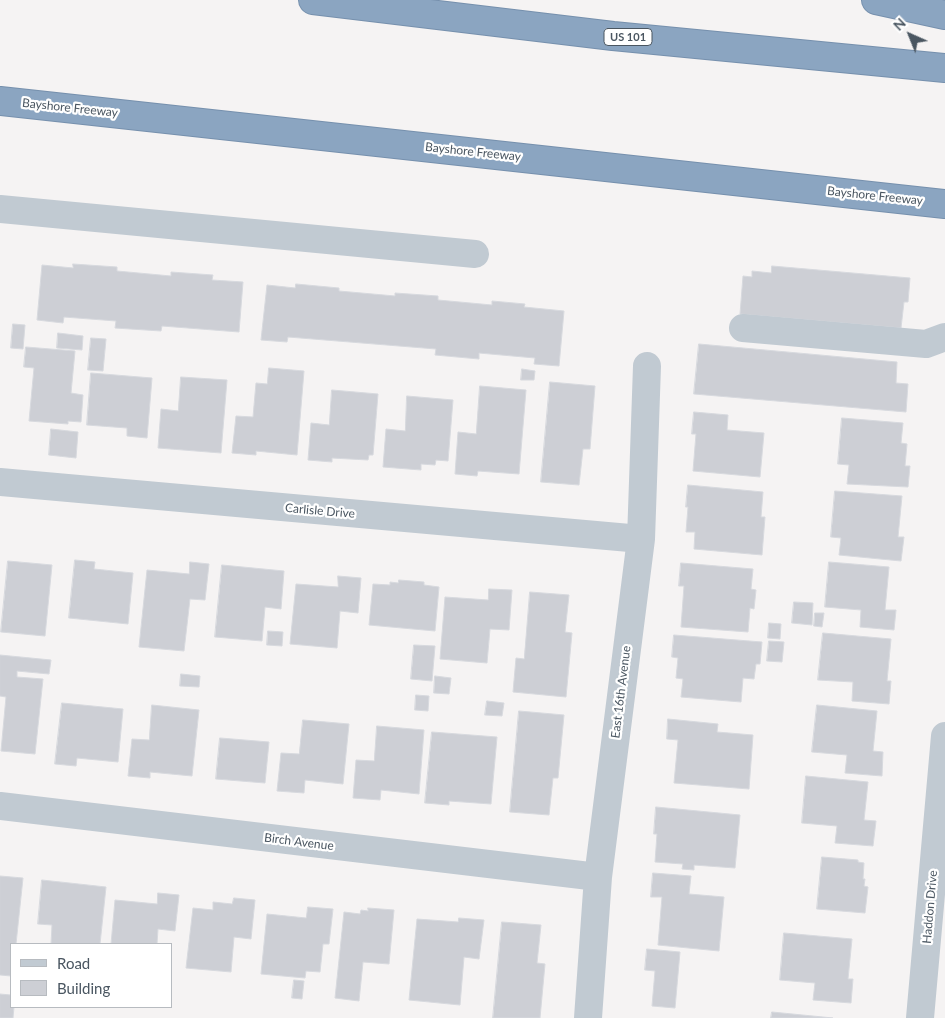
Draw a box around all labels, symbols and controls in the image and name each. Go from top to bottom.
north arrow [885,10,935,60]
text: N [889,14,909,34]
road number: US 101 [604,28,652,46]
street label: Bayshore Freeway [21,96,119,120]
street label: Bayshore Freeway [424,140,522,164]
street label: Bayshore Freeway [826,184,924,208]
street label: Carlisle Drive [284,501,356,521]
street label: East 16th Avenue [608,645,634,739]
street label: Birch Avenue [263,831,335,853]
street label: Haddon Drive [920,870,940,944]
legend [10,943,172,1008]
text: Road [57,954,90,972]
text: Building [57,979,110,997]

